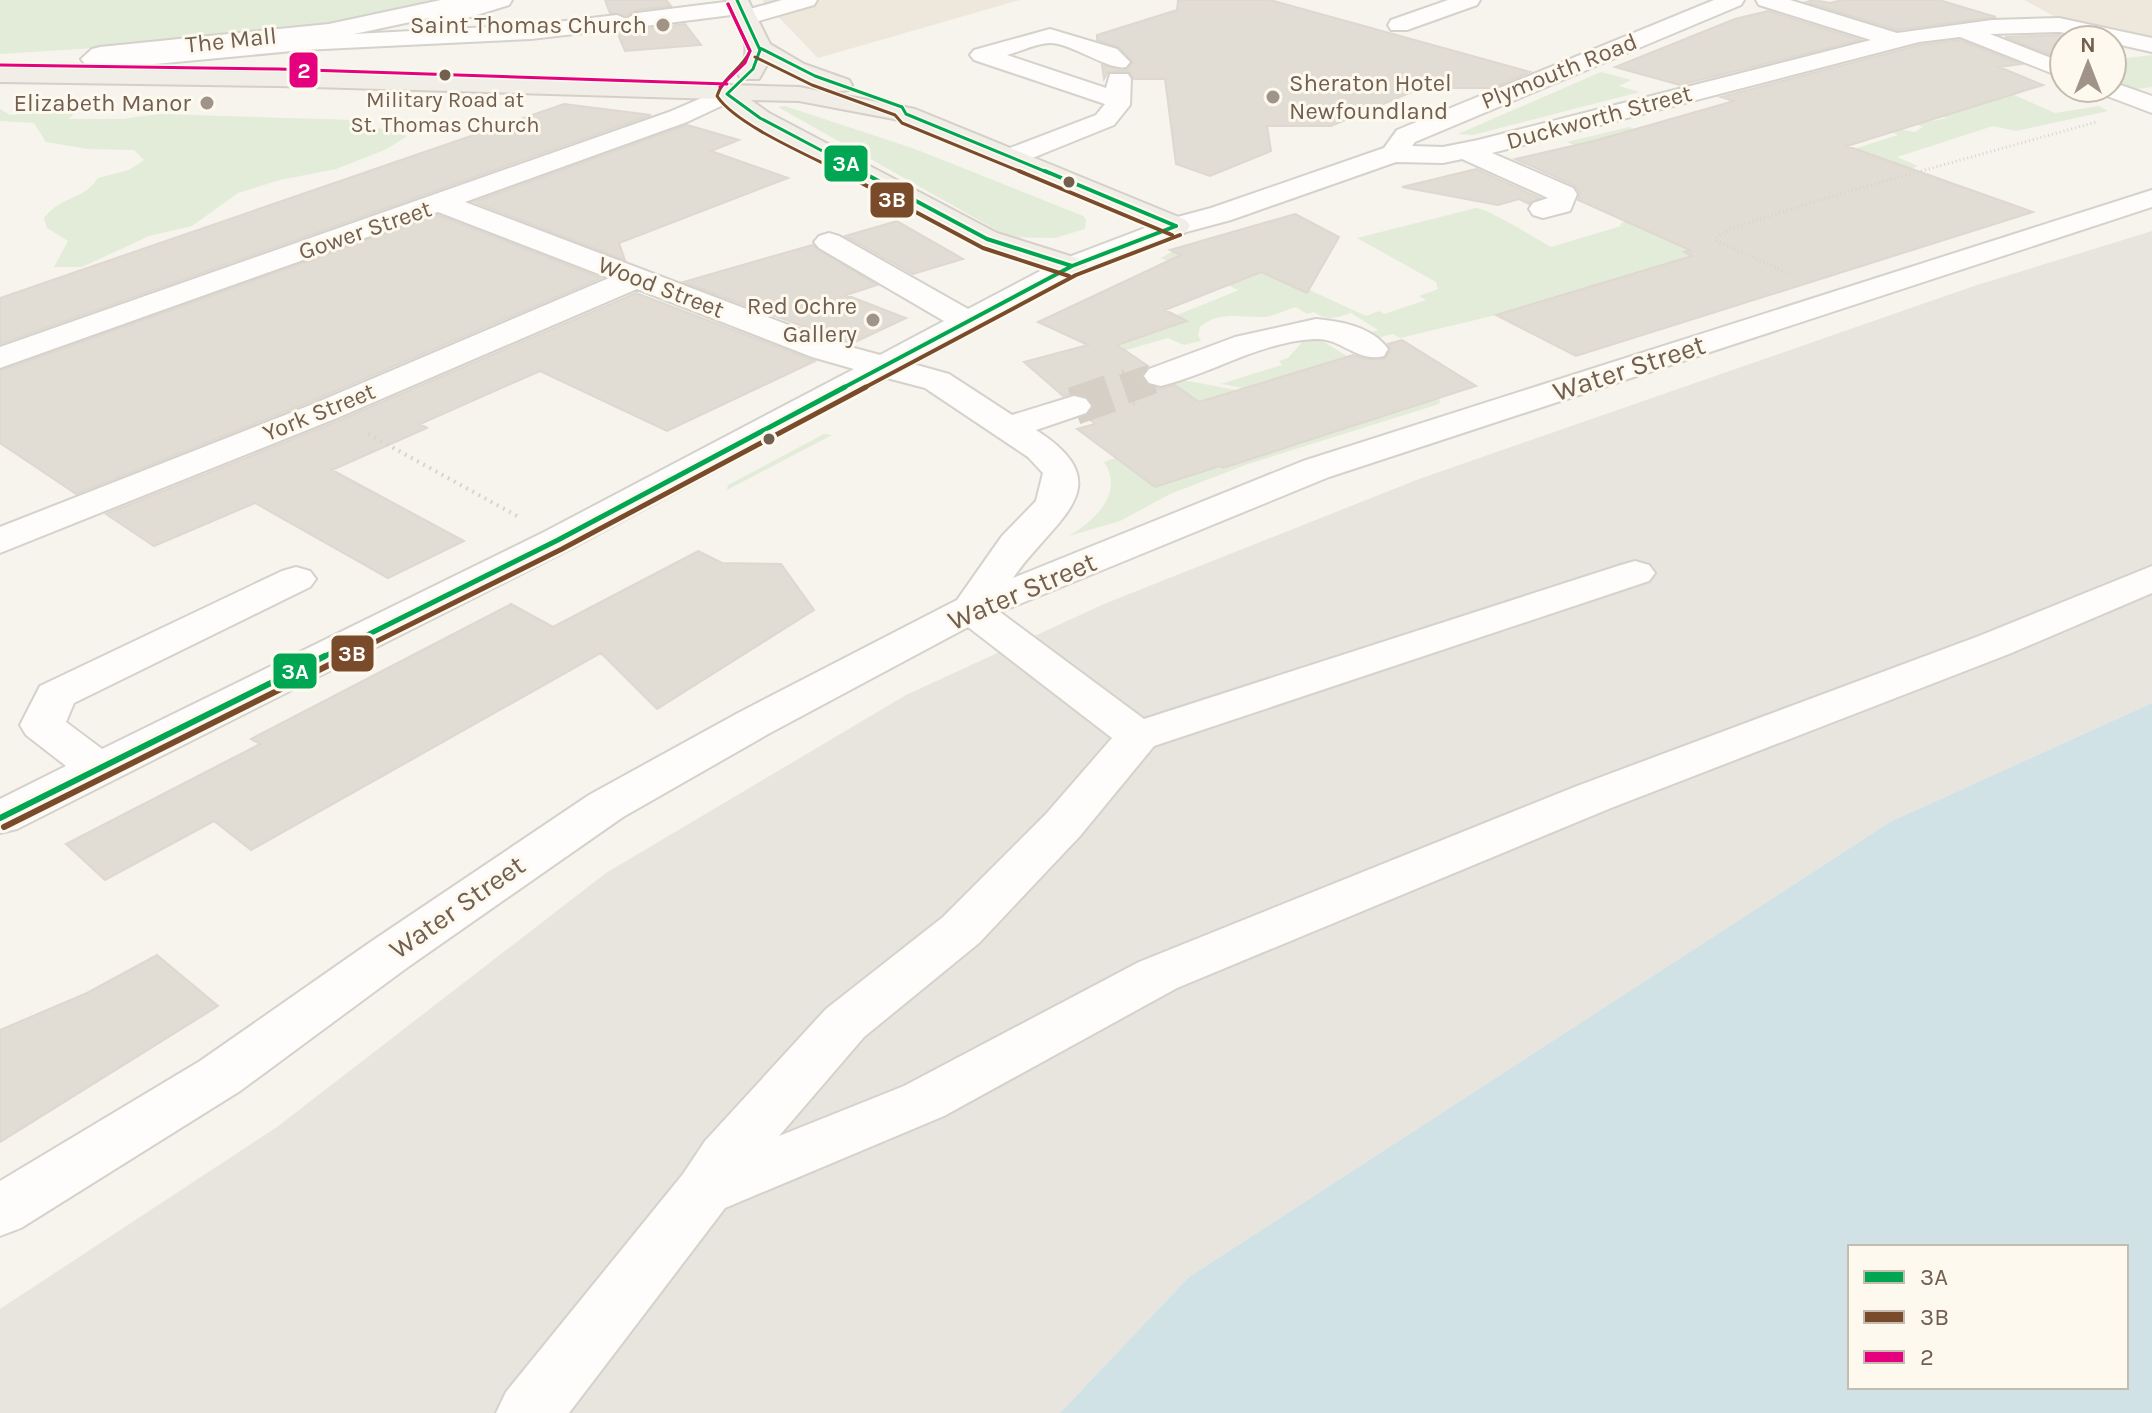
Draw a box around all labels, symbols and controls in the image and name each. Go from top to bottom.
place label: Saint Thomas Church [410,11,647,39]
marker: Saint Thomas Church [654,16,672,34]
street label: The Mall [184,21,278,59]
north arrow [2048,24,2128,104]
street label: Plymouth Road [1477,27,1641,115]
text: N [2080,32,2096,58]
line badge: 2 [288,51,319,89]
text: 2 [297,58,311,84]
marker: Military Road at St. Thomas Church [437,67,453,83]
place label: Sheraton Hotel Newfoundland [1289,69,1452,125]
street label: Duckworth Street [1503,79,1695,155]
place label: Military Road at St. Thomas Church [350,87,540,138]
marker: Sheraton Hotel Newfoundland [1264,88,1282,106]
place label: Elizabeth Manor [13,89,191,117]
marker: Elizabeth Manor [198,94,216,112]
line badge: 3A [823,144,869,183]
text: 3A [832,151,860,177]
unlabelled marker [1061,174,1077,190]
line badge: 3B [869,181,915,219]
text: 3B [878,187,906,213]
street label: Gower Street [295,194,435,266]
street label: Wood Street [594,250,728,324]
place label: Red Ochre Gallery [747,292,857,348]
marker: Red Ochre Gallery [864,311,882,329]
street label: Water Street [1549,328,1709,408]
street label: York Street [259,377,379,447]
unlabelled marker [761,431,777,447]
street label: Water Street [943,545,1101,637]
line badge: 3B [330,634,375,673]
text: 3B [338,641,366,667]
line badge: 3A [272,652,318,690]
text: 3A [281,659,309,685]
street label: Water Street [383,848,531,966]
legend [1848,1245,2128,1389]
text: 3A [1920,1263,1948,1291]
text: 3B [1920,1303,1949,1331]
text: 2 [1920,1343,1934,1371]

